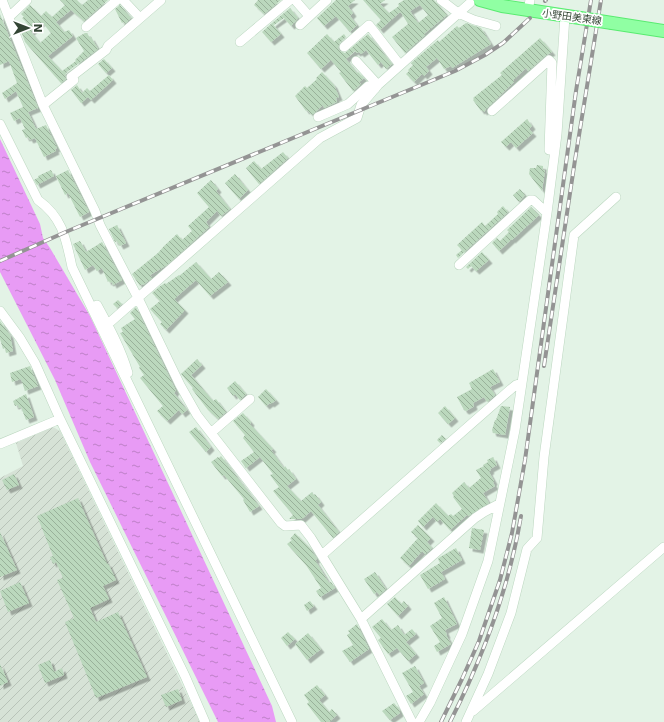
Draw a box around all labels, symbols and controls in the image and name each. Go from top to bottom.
street label: 小野田美東線 [542,7,602,27]
north arrow [8,8,48,48]
text: N [31,23,44,33]

